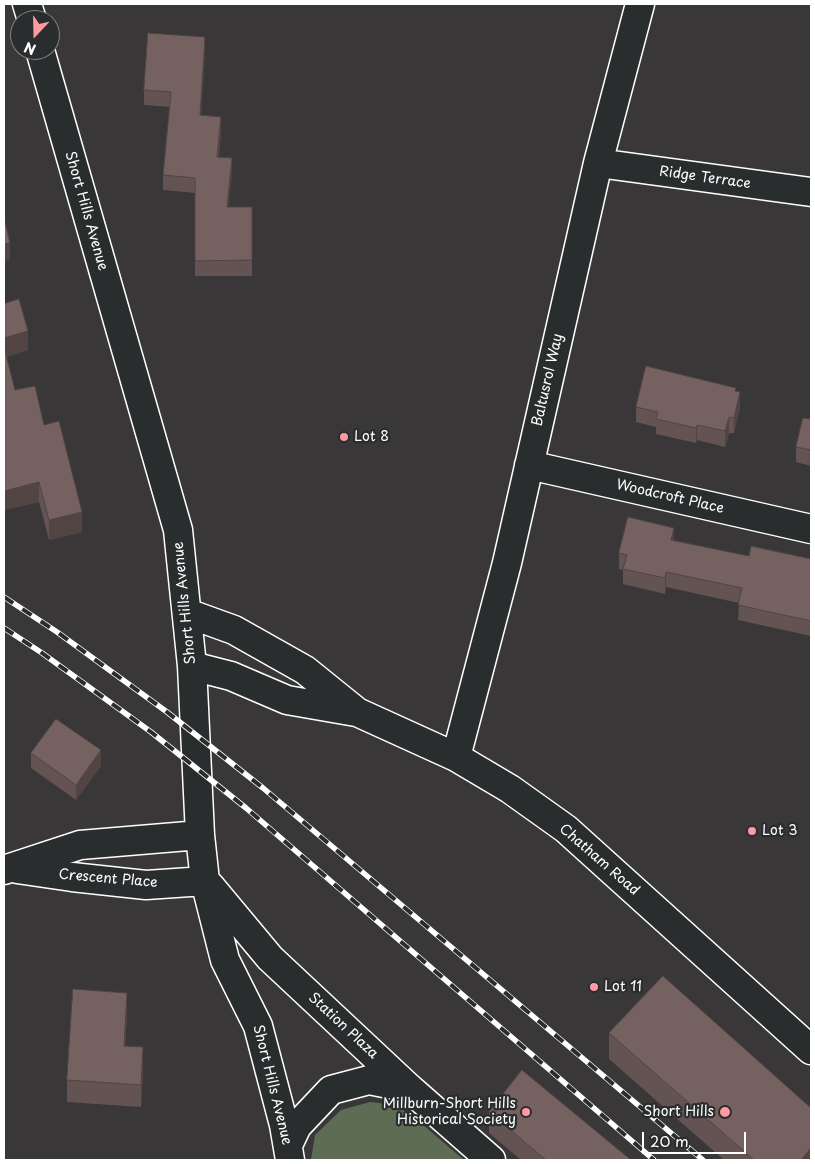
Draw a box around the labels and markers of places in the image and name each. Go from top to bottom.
place label: Lot 8 [354,429,389,445]
marker: Lot 8 [338,431,350,443]
place label: Lot 3 [762,823,797,839]
marker: Lot 3 [746,825,758,837]
place label: Lot 11 [604,979,642,995]
marker: Lot 11 [588,981,600,993]
place label: Millburn-Short Hills Historical Society [383,1096,516,1128]
place label: Short Hills [643,1104,714,1120]
marker: Short Hills [718,1105,732,1119]
marker: Millburn-Short Hills Historical Society [520,1106,532,1118]

